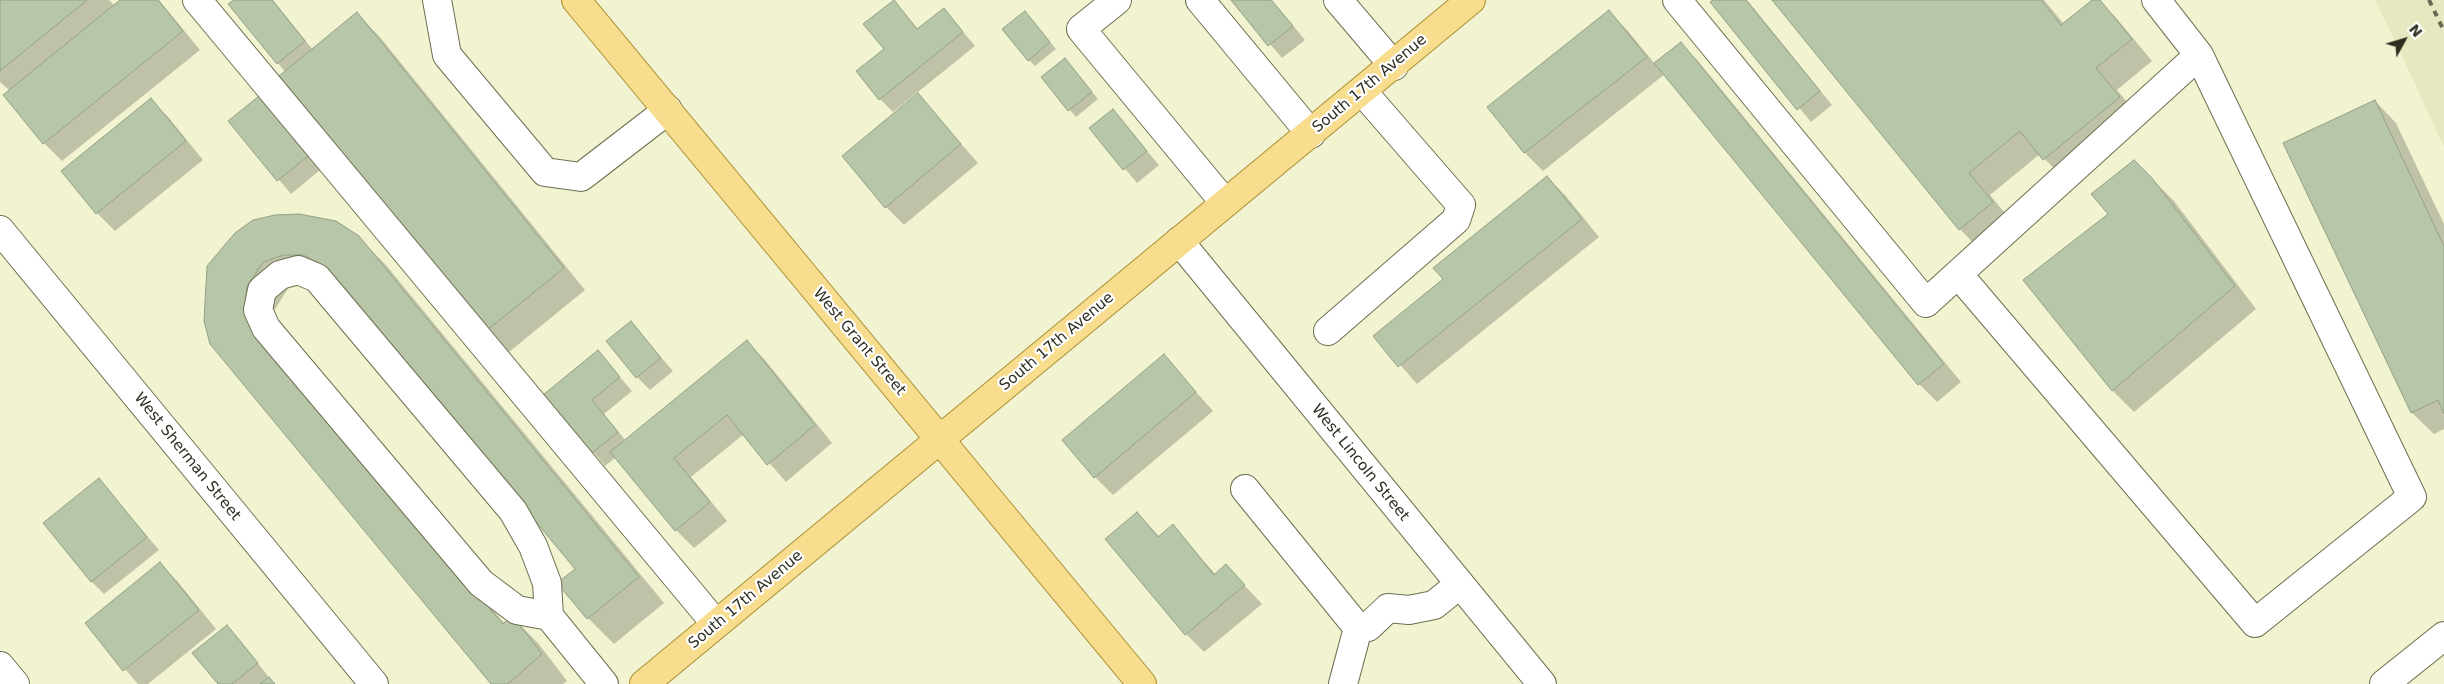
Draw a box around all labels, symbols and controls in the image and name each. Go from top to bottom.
north arrow [2379,15,2429,65]
text: N [2406,21,2426,40]
street label: South 17th Avenue [1309,31,1431,137]
street label: West Grant Street [809,285,909,399]
street label: South 17th Avenue [996,289,1118,395]
street label: West Sherman Street [130,389,244,525]
street label: West Lincoln Street [1307,401,1413,525]
street label: South 17th Avenue [685,547,807,653]

